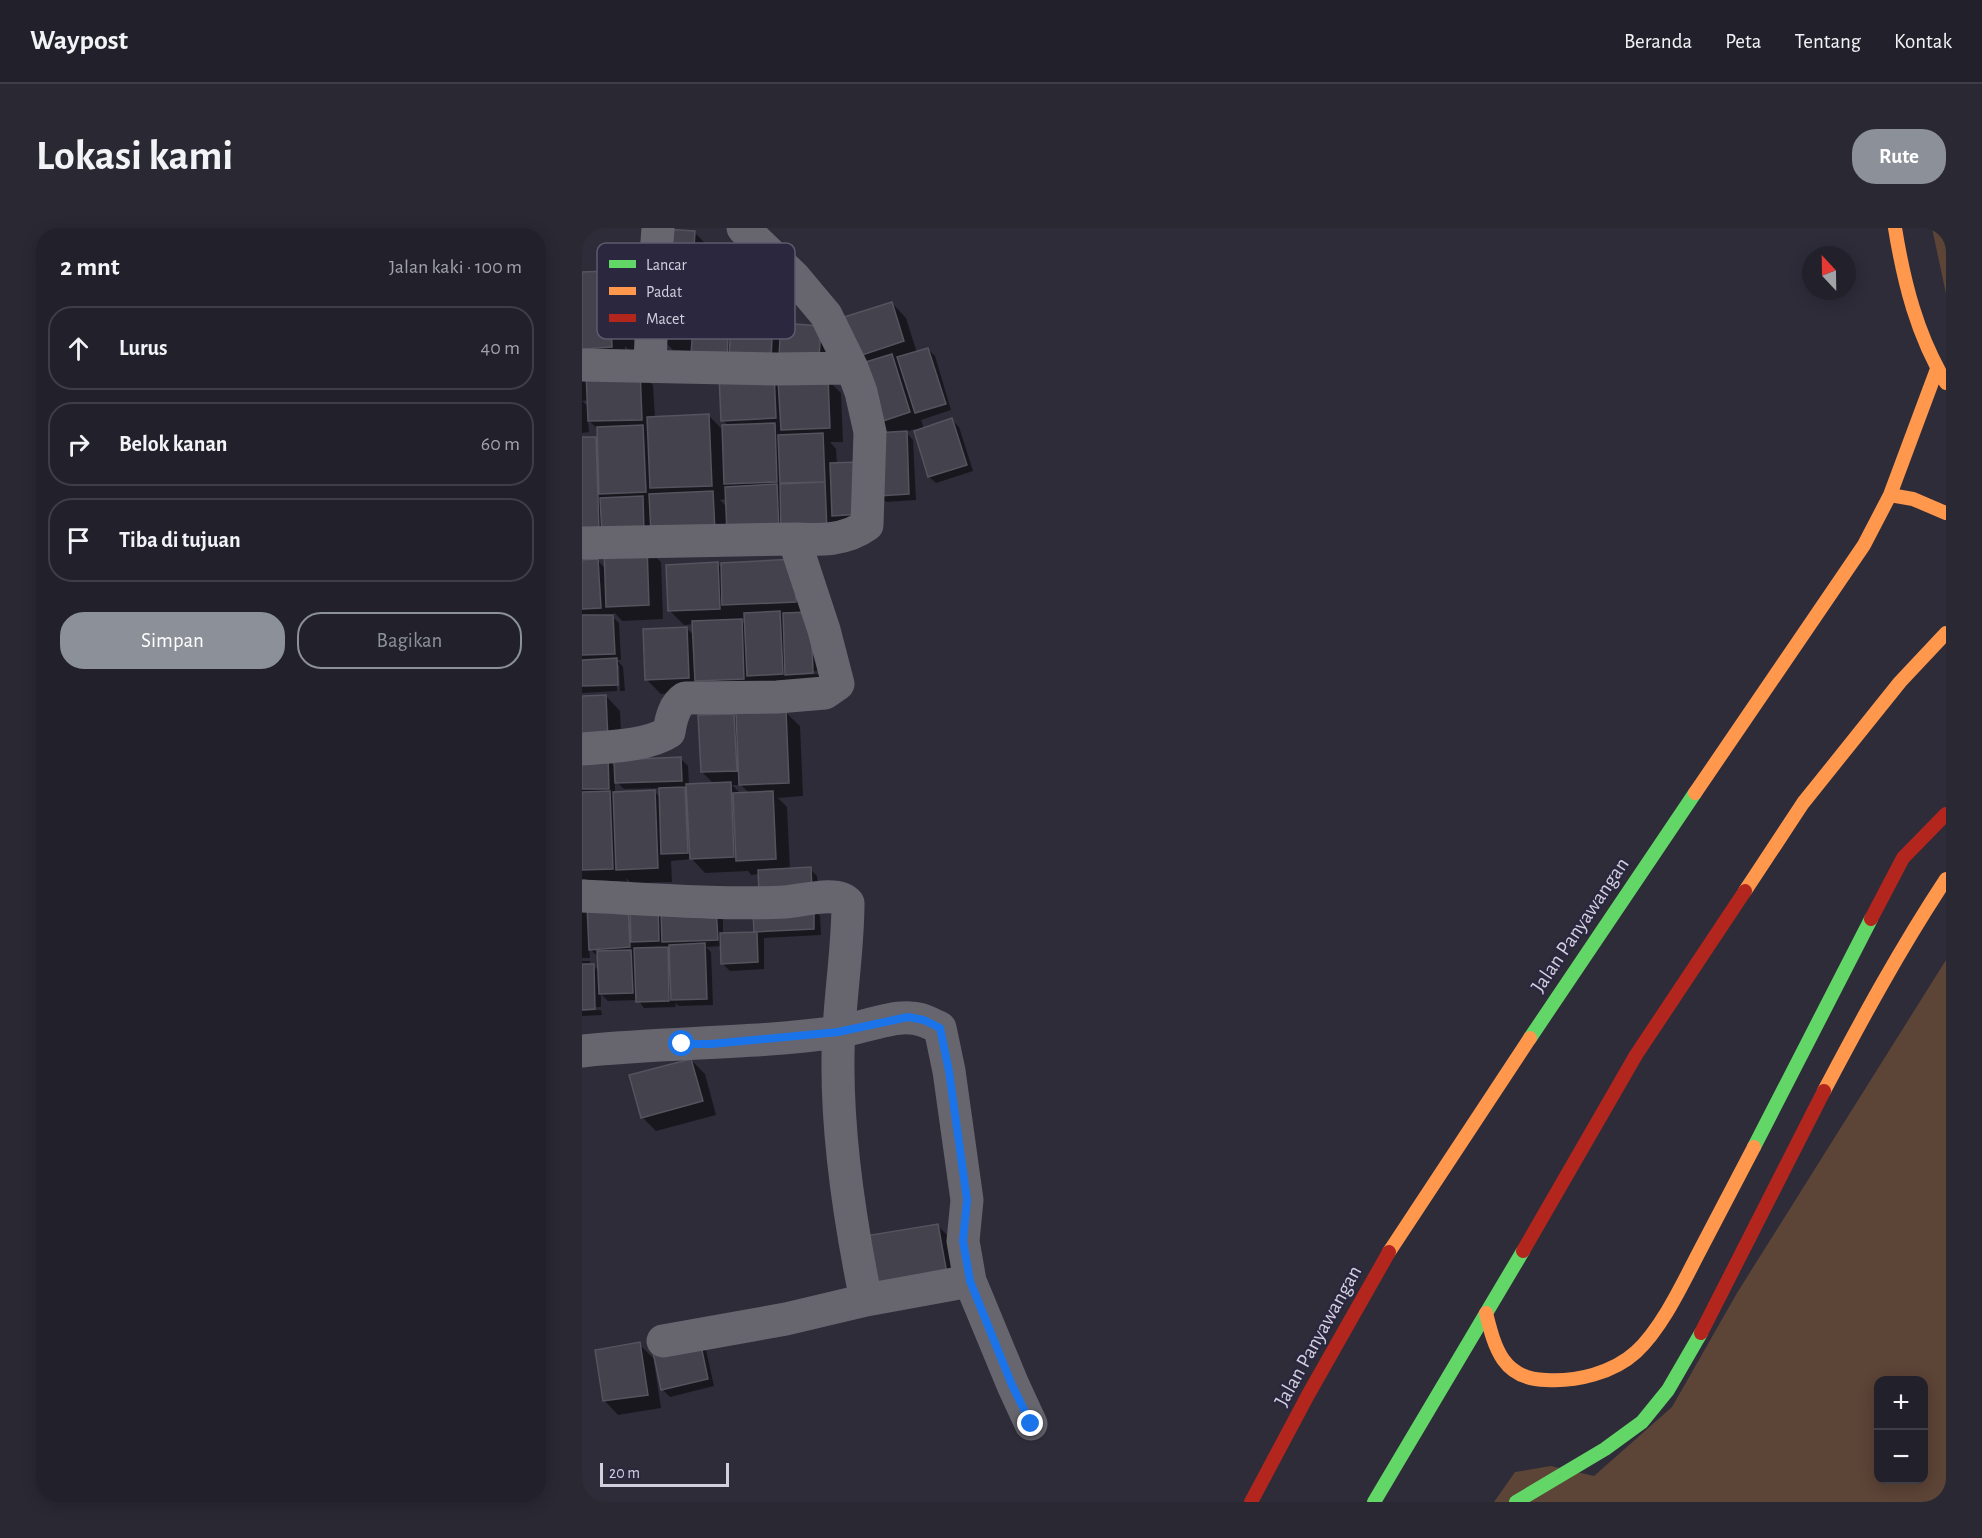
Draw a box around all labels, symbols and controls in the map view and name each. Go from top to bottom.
text: Waypost [30,27,128,55]
text: Beranda [1624,31,1692,52]
text: Peta [1725,31,1761,52]
text: Tentang [1794,31,1861,52]
text: Kontak [1894,31,1952,52]
button: Rute [1852,129,1946,184]
text: Lokasi kami [36,135,233,177]
legend [597,243,795,339]
north arrow [1802,246,1856,300]
text: 2 mnt [60,254,120,280]
text: Jalan kaki · 100 m [389,257,522,277]
text: Lancar [646,257,687,273]
text: Padat [646,284,682,300]
text: Macet [646,311,684,327]
icon: ahead [62,332,95,365]
text: Lurus [119,337,168,359]
text: 40 m [481,338,520,358]
icon: right [62,428,95,461]
text: Belok kanan [119,433,227,455]
text: 60 m [481,434,520,454]
icon: arrive [62,524,95,557]
text: Tiba di tujuan [119,529,241,551]
button: Simpan [60,612,285,669]
button: Bagikan [297,612,522,669]
street label: Jalan Panyawangan [1527,854,1633,996]
route start [668,1030,694,1056]
street label: Jalan Panyawangan [1271,1262,1365,1410]
map controls [1874,1376,1928,1484]
button: + [1874,1376,1928,1430]
route end [1017,1410,1043,1436]
button: − [1874,1430,1928,1484]
scale bar [600,1460,729,1488]
text: 20 m [609,1465,640,1481]

